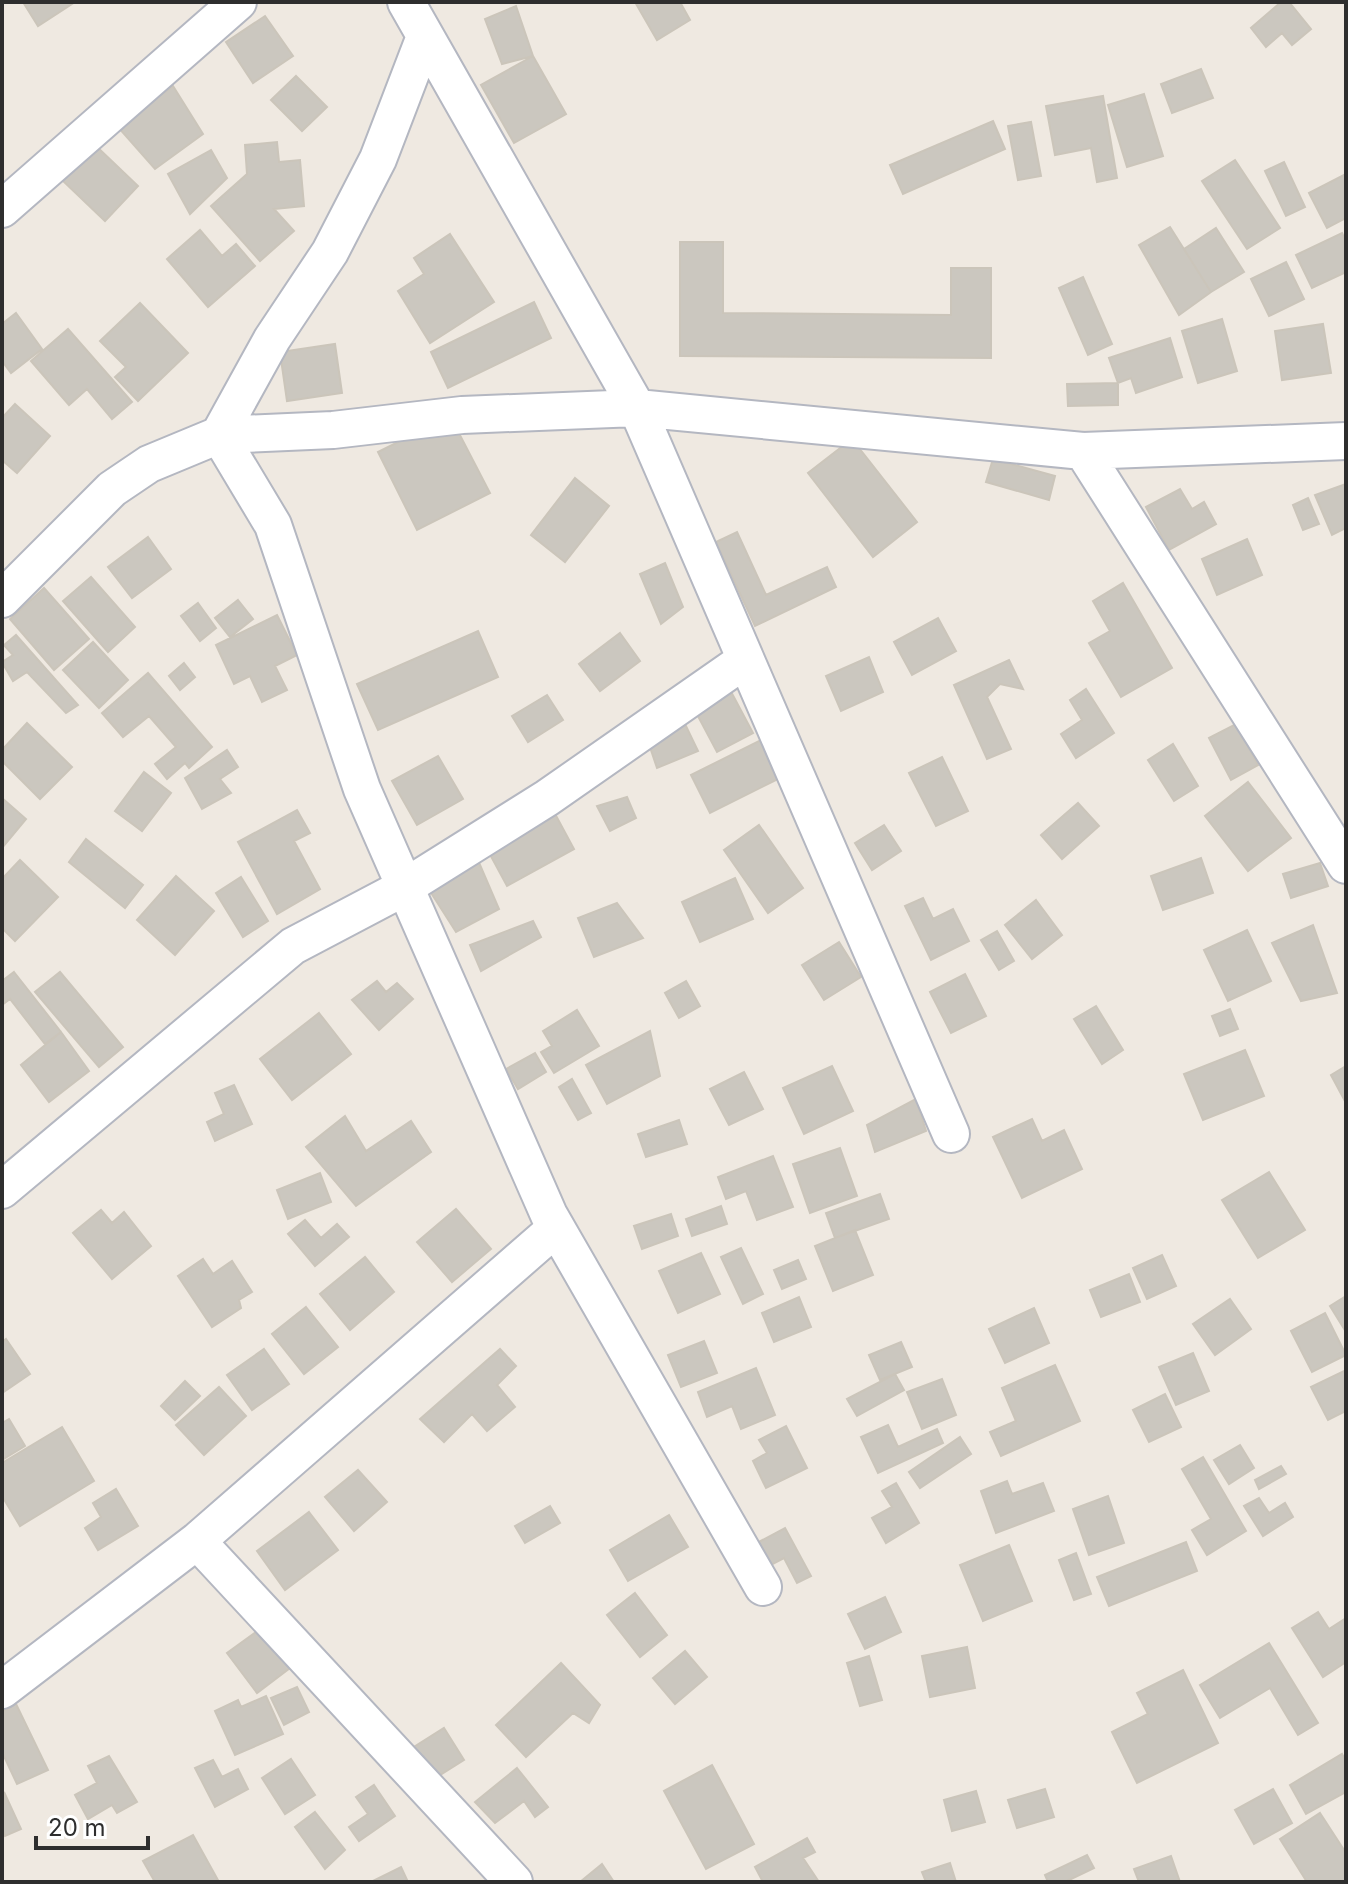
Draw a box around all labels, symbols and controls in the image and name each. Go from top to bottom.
scale bar [36,1800,148,1850]
text: 20 m [48,1813,106,1842]

